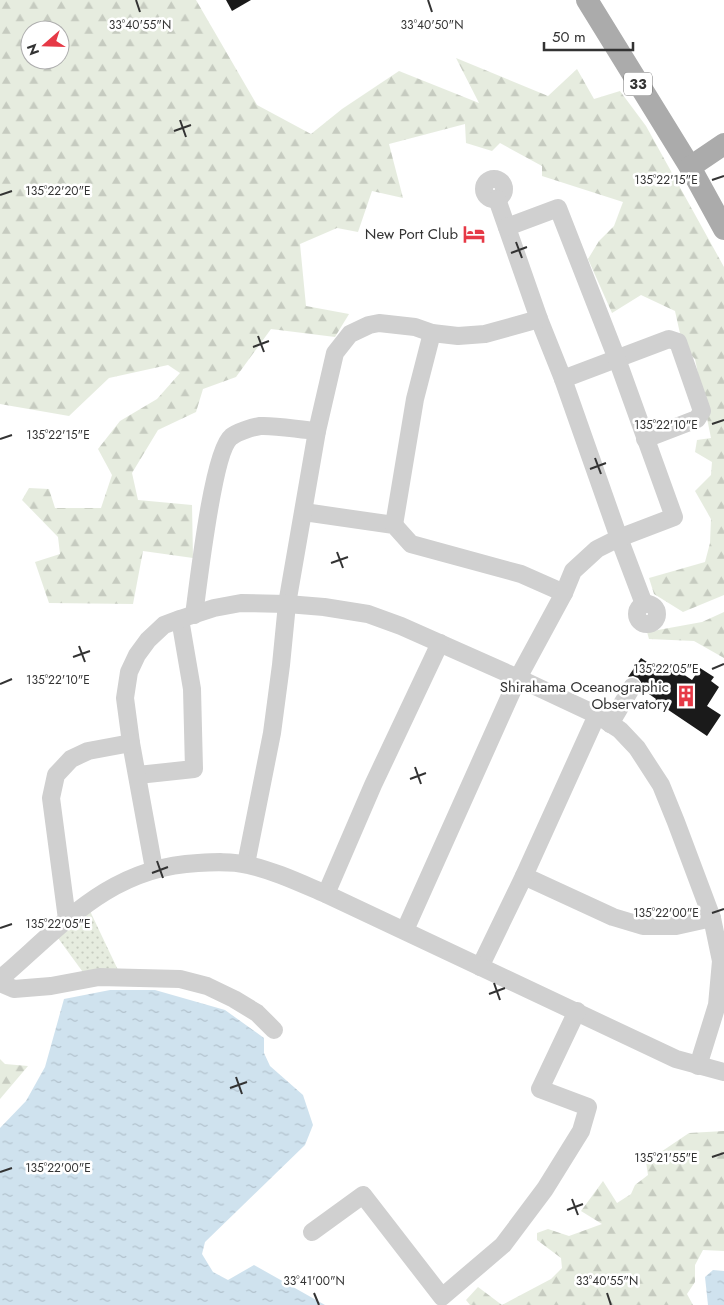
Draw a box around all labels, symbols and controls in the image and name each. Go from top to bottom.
text: 33°40'55"N [109,16,171,34]
text: 33°40'50"N [401,16,463,34]
north arrow [20,20,70,70]
scale bar [544,20,633,52]
text: 50 m [552,26,586,48]
text: N [21,41,44,58]
road number: 33 [624,72,652,96]
text: 135°22'15"E [634,171,698,189]
text: 135°22'20"E [25,182,91,200]
hotel icon: New Port Club [461,221,487,247]
place label: New Port Club [365,223,458,245]
text: 135°22'10"E [634,416,698,434]
text: 135°22'15"E [26,426,90,444]
text: 135°22'05"E [633,660,699,678]
text: 135°22'10"E [26,671,90,689]
place label: Shirahama Oceanographic Observatory [500,676,669,715]
building icon: Shirahama Oceanographic Observatory [673,683,699,709]
text: 135°22'00"E [633,904,699,922]
text: 135°22'05"E [25,915,91,933]
text: 135°21'55"E [634,1149,698,1167]
text: 135°22'00"E [25,1159,91,1177]
text: 33°41'00"N [283,1272,345,1290]
text: 33°40'55"N [576,1272,638,1290]

